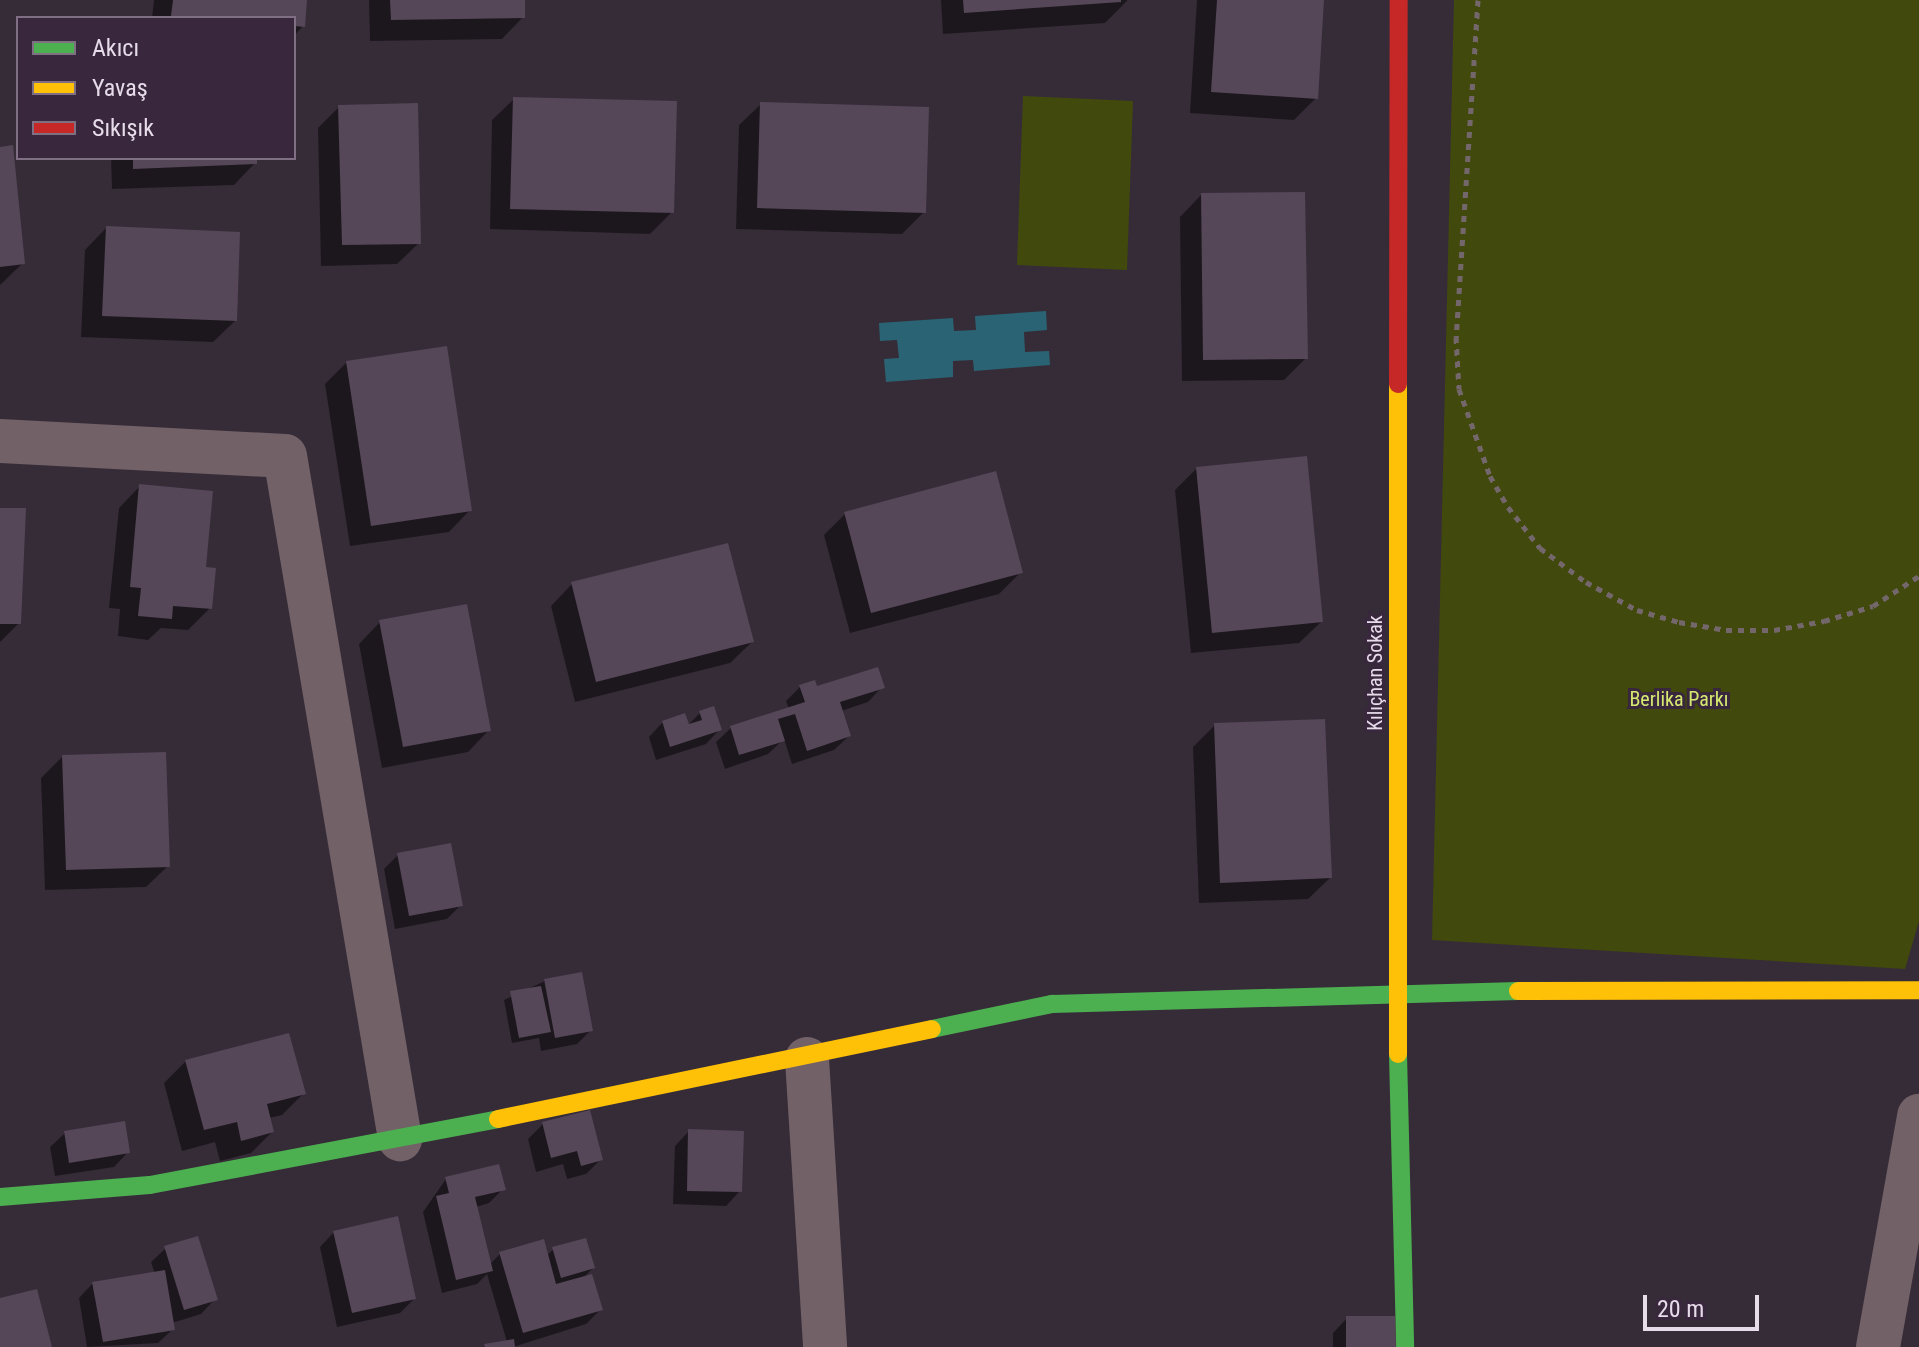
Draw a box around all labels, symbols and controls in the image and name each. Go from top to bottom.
legend [16,16,296,160]
text: Akıcı [92,34,139,62]
text: Yavaş [92,74,148,102]
text: Sıkışık [92,114,154,142]
street label: Kılıçhan Sokak [1363,615,1387,731]
park label: Berlika Parkı [1629,687,1729,711]
scale bar [1647,1279,1763,1329]
text: 20 m [1657,1295,1704,1323]

